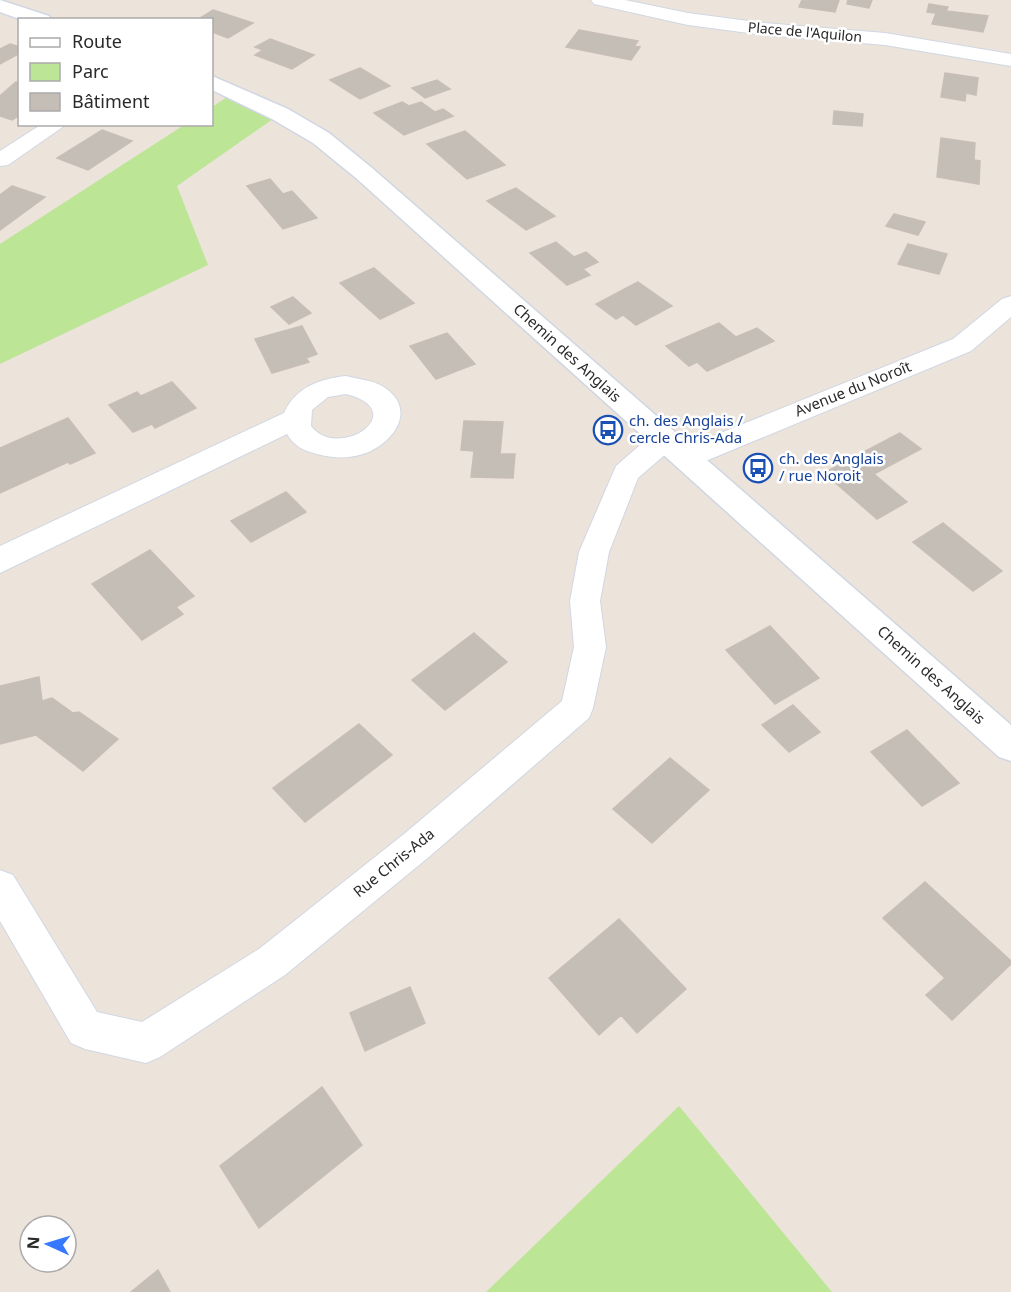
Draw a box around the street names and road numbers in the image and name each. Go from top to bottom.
street label: Place de l'Aquilon [747,17,863,46]
street label: Chemin des Anglais [510,298,626,406]
street label: Avenue du Noroît [792,355,914,421]
street label: Chemin des Anglais [874,620,990,728]
street label: Rue Chris-Ada [349,823,438,901]

